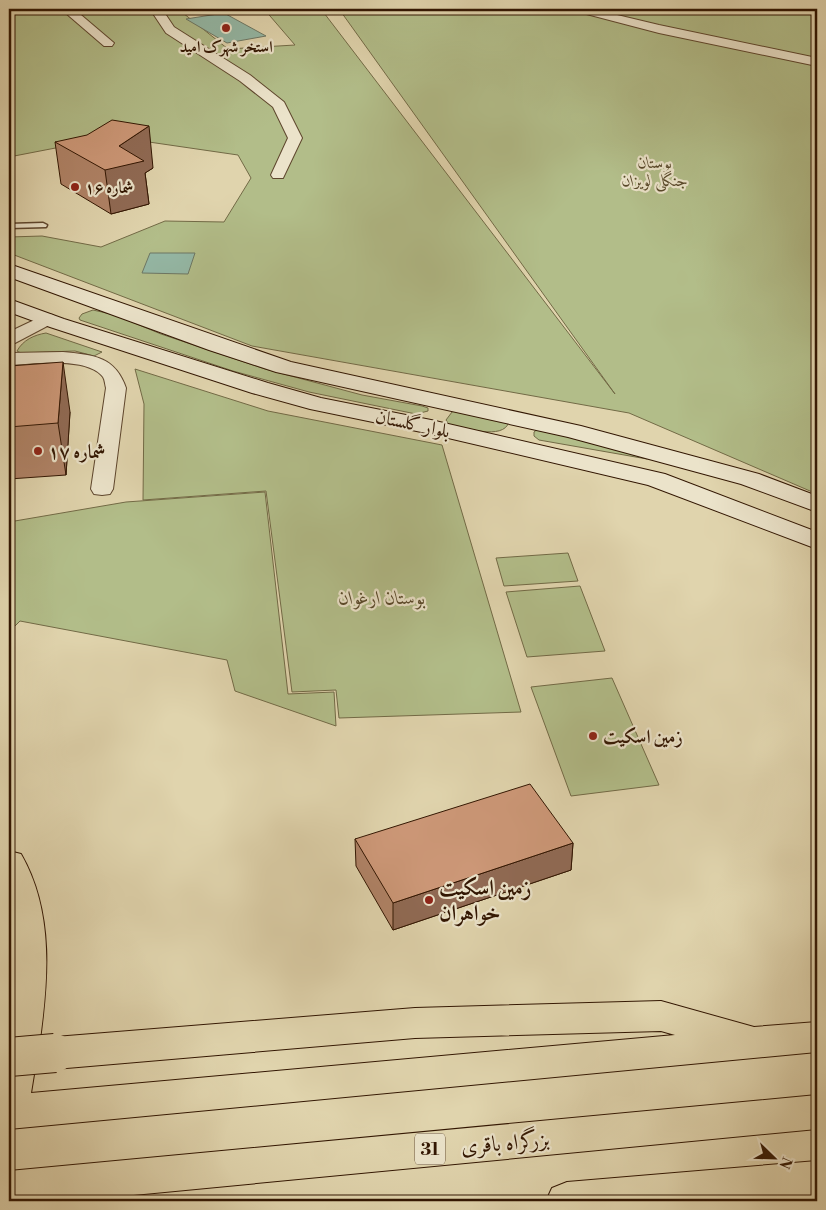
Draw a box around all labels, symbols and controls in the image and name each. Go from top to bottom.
marker: استخر شهرک امید [220,22,232,34]
place label: استخر شهرک امید [179,37,273,57]
park label: بوستان جنگلی لویزان [622,153,688,192]
place label: شماره ۱۶ [85,178,133,198]
marker: شماره ۱۶ [69,181,81,193]
street label: بلوار گلستان [373,404,452,444]
place label: شماره ۱۷ [48,440,106,464]
marker: شماره ۱۷ [32,445,44,457]
park label: بوستان ارغوان [338,586,426,610]
place label: زمین اسکیت [603,725,683,749]
marker: زمین اسکیت [587,730,599,742]
place label: زمین اسکیت خواهران [439,875,532,927]
marker: زمین اسکیت خواهران [423,894,435,906]
street label: بزرگراه باقری [460,1124,551,1161]
north arrow [748,1132,798,1182]
road number: 31 [415,1134,445,1164]
text: N [775,1154,795,1171]

